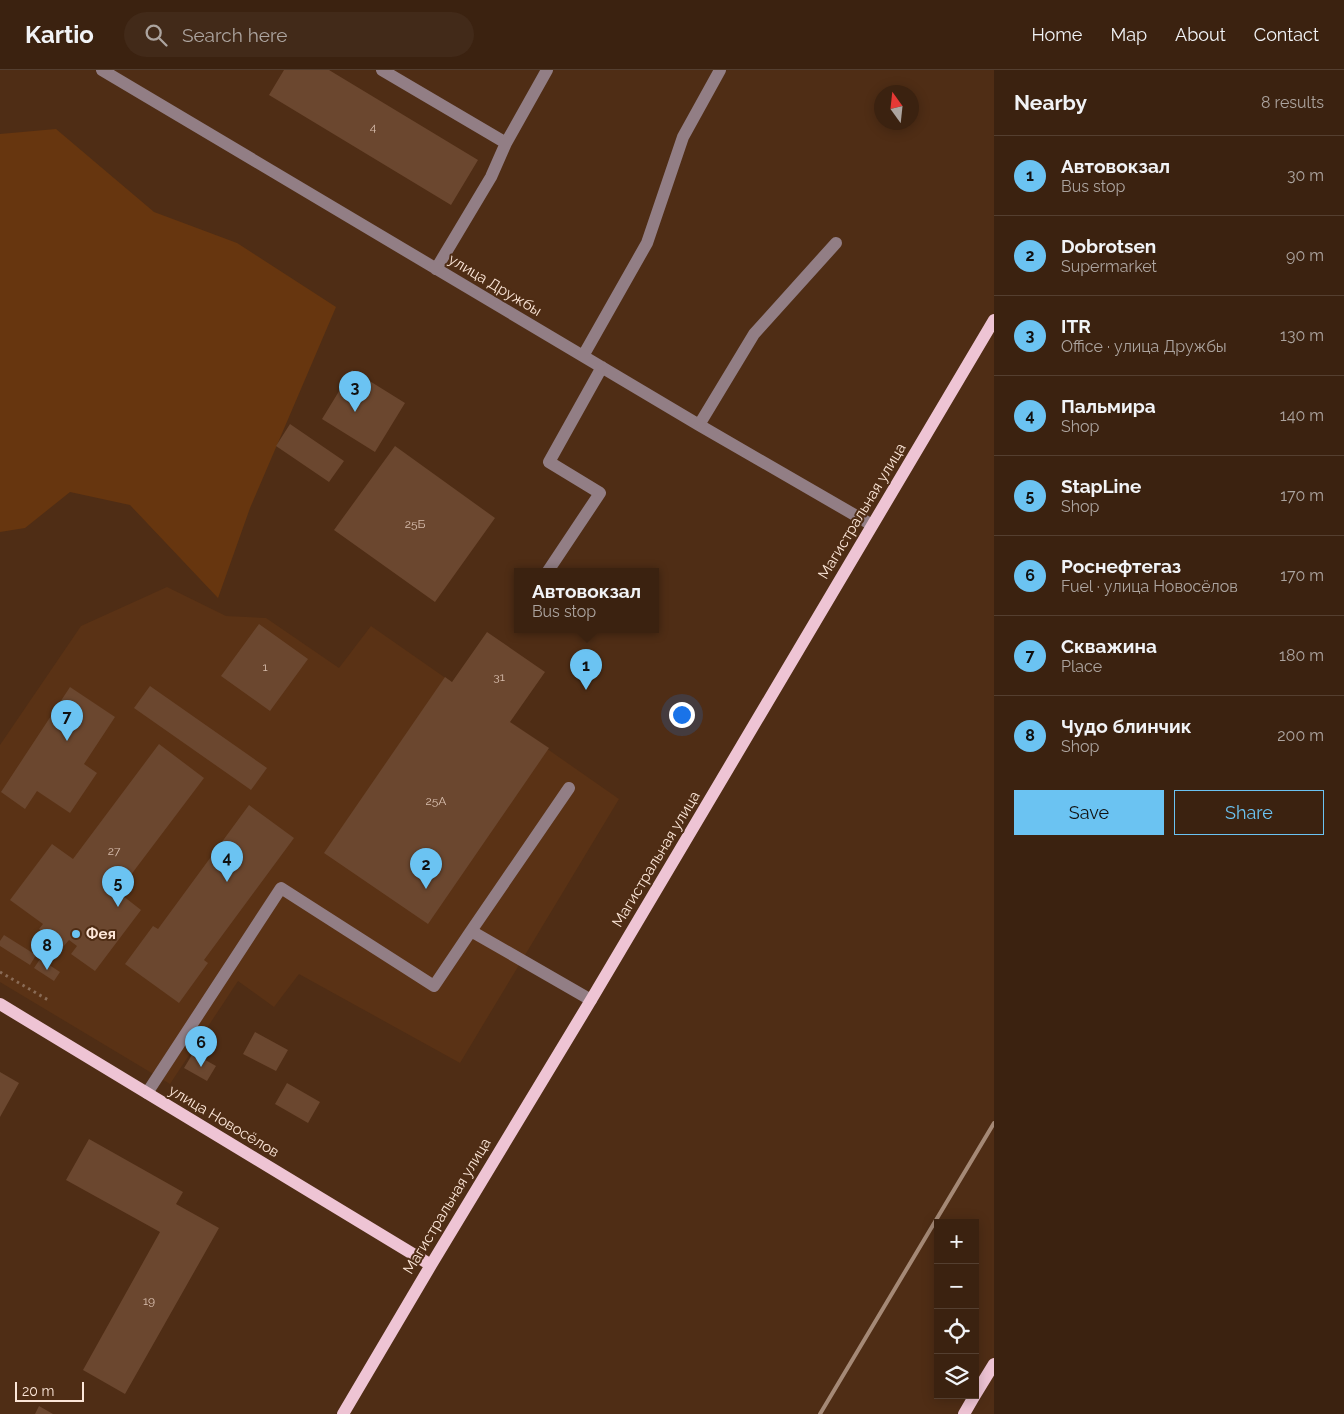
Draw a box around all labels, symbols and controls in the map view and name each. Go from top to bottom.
search box [124,12,474,57]
text: Kartio [25,20,94,49]
icon: search [142,21,170,49]
text: Search here [182,24,287,46]
text: Home [1031,24,1082,45]
text: Map [1110,24,1147,45]
text: About [1175,24,1226,45]
text: Contact [1254,24,1319,45]
north arrow [874,85,919,130]
text: Nearby [1014,90,1087,115]
text: 8 results [1261,93,1324,112]
house number: 4 [370,120,377,134]
text: Автовокзал [1061,155,1170,177]
text: 1 [1026,166,1034,185]
text: 30 m [1287,166,1324,185]
text: Bus stop [1061,177,1125,196]
text: Dobrotsen [1061,235,1156,257]
text: 2 [1025,246,1035,265]
text: 90 m [1286,246,1324,265]
street label: улица Дружбы [445,250,545,320]
text: Supermarket [1061,257,1157,276]
text: ITR [1061,315,1091,337]
text: 3 [1026,326,1034,345]
text: 130 m [1280,326,1324,345]
text: Office · улица Дружбы [1061,337,1227,356]
pin: 3 [339,371,371,412]
text: Пальмира [1061,395,1156,417]
text: 4 [1025,406,1035,425]
text: 140 m [1280,406,1324,425]
text: Shop [1061,417,1099,436]
street label: Магистральная улица [814,440,910,582]
text: StapLine [1061,475,1141,497]
text: 5 [1026,486,1034,505]
text: 170 m [1280,486,1324,505]
text: Shop [1061,497,1099,516]
house number: 25Б [405,517,425,531]
text: Роснефтегаз [1061,555,1181,577]
text: 6 [1025,566,1035,585]
text: 170 m [1280,566,1324,585]
popup [514,568,659,633]
text: Fuel · улица Новосёлов [1061,577,1238,596]
text: Автовокзал [532,580,641,602]
text: Bus stop [532,602,596,621]
text: Скважина [1061,635,1157,657]
text: 7 [1026,646,1034,665]
text: 180 m [1279,646,1324,665]
pin: 1 [570,649,602,690]
text: Place [1061,657,1102,676]
house number: 1 [262,660,268,674]
house number: 31 [493,670,505,684]
pin: 7 [51,700,83,741]
your location [669,702,695,728]
text: Чудо блинчик [1061,715,1192,737]
text: 8 [1025,726,1035,745]
text: 200 m [1277,726,1324,745]
text: Shop [1061,737,1099,756]
street label: Магистральная улица [608,788,704,930]
button: Save [1014,790,1164,835]
button: Share [1174,790,1324,835]
house number: 25А [426,794,446,808]
pin: 4 [211,841,243,882]
house number: 27 [108,844,121,858]
pin: 2 [410,848,442,889]
pin: 5 [102,866,134,907]
place label: Фея [86,925,116,943]
marker: Фея [70,928,82,940]
pin: 8 [31,929,63,970]
pin: 6 [185,1026,217,1067]
street label: улица Новосёлов [166,1081,282,1161]
street label: Магистральная улица [399,1135,495,1277]
map controls [934,1219,979,1399]
button: + [934,1219,979,1264]
button: − [934,1264,979,1309]
house number: 19 [143,1294,155,1308]
button: locate [934,1309,979,1354]
button: layers [934,1354,979,1399]
scale bar [15,1379,84,1402]
text: 20 m [22,1383,54,1399]

